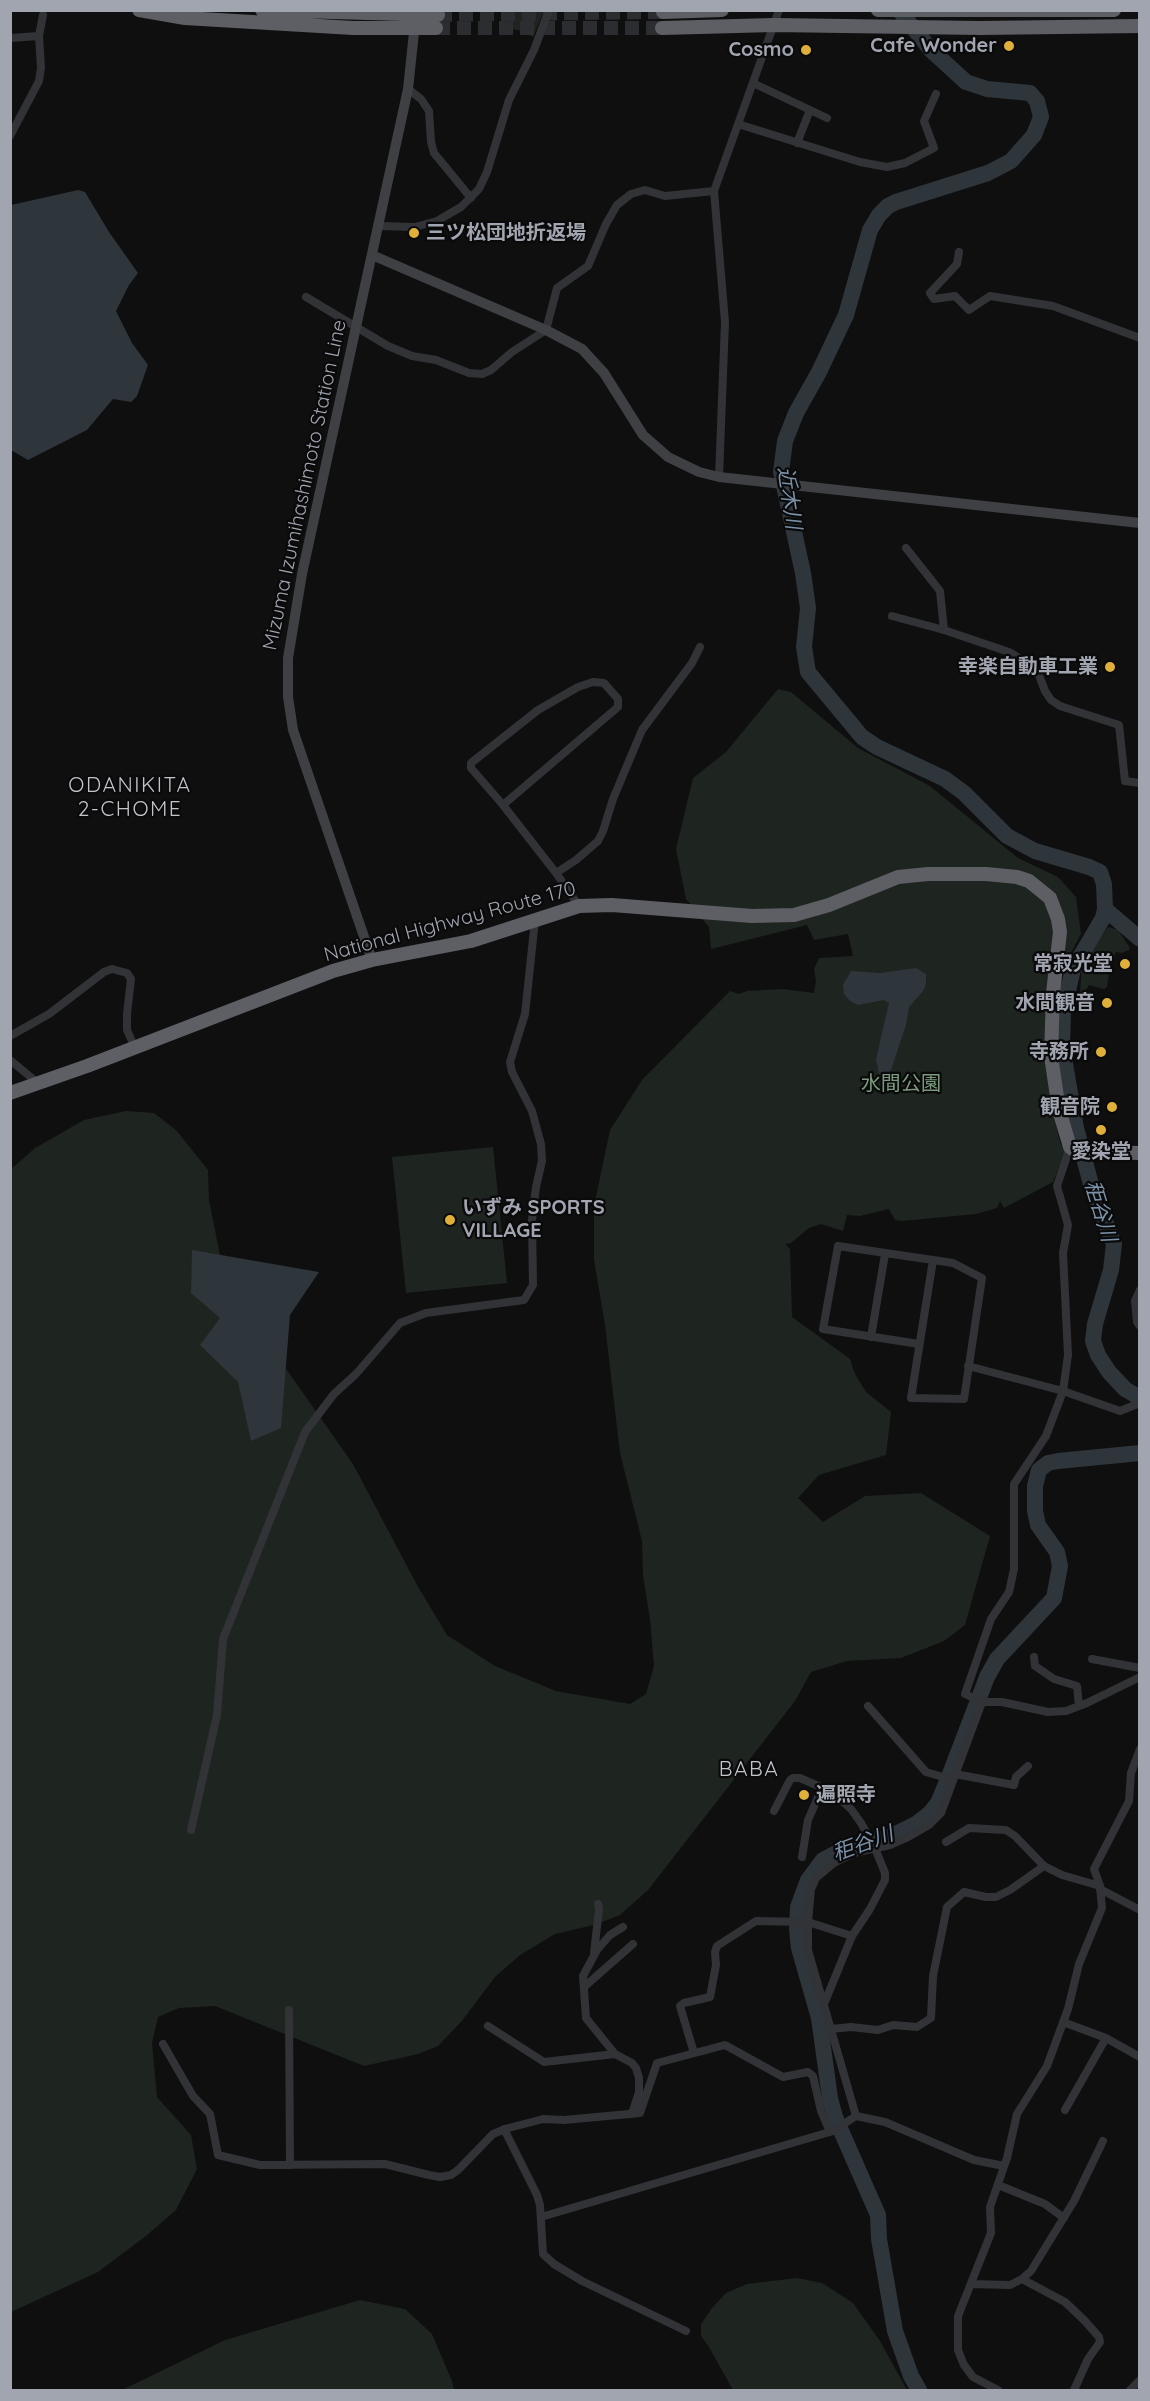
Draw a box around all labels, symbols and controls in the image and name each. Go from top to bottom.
place label: Cafe Wonder [870,34,997,58]
place label: Cosmo [728,38,794,62]
marker: Cafe Wonder [1002,39,1016,53]
marker: Cosmo [799,43,813,57]
place label: 三ツ松団地折返場 [426,221,586,245]
marker: 三ツ松団地折返場 [407,226,421,240]
street label: Mizuma Izumihashimoto Station Line [258,318,352,652]
water label: 近木川 [772,465,806,531]
place label: 幸楽自動車工業 [958,655,1098,679]
marker: 幸楽自動車工業 [1103,660,1117,674]
district label: ODANIKITA 2-CHOME [68,773,192,823]
street label: National Highway Route 170 [321,877,579,967]
place label: 常寂光堂 [1033,952,1113,976]
marker: 常寂光堂 [1118,957,1132,971]
place label: 水間観音 [1015,991,1095,1015]
marker: 水間観音 [1100,996,1114,1010]
place label: 寺務所 [1029,1040,1089,1064]
marker: 寺務所 [1094,1045,1108,1059]
park label: 水間公園 [861,1072,941,1096]
place label: 観音院 [1040,1095,1100,1119]
marker: 観音院 [1105,1100,1119,1114]
marker: 愛染堂 [1094,1123,1108,1137]
place label: 愛染堂 [1071,1140,1131,1164]
water label: 秬谷川 [1079,1177,1121,1245]
place label: いずみ SPORTS VILLAGE [462,1196,605,1243]
marker: いずみ SPORTS VILLAGE [443,1213,457,1227]
district label: BABA [719,1757,779,1783]
place label: 遍照寺 [816,1783,876,1807]
marker: 遍照寺 [797,1788,811,1802]
water label: 秬谷川 [829,1821,897,1867]

